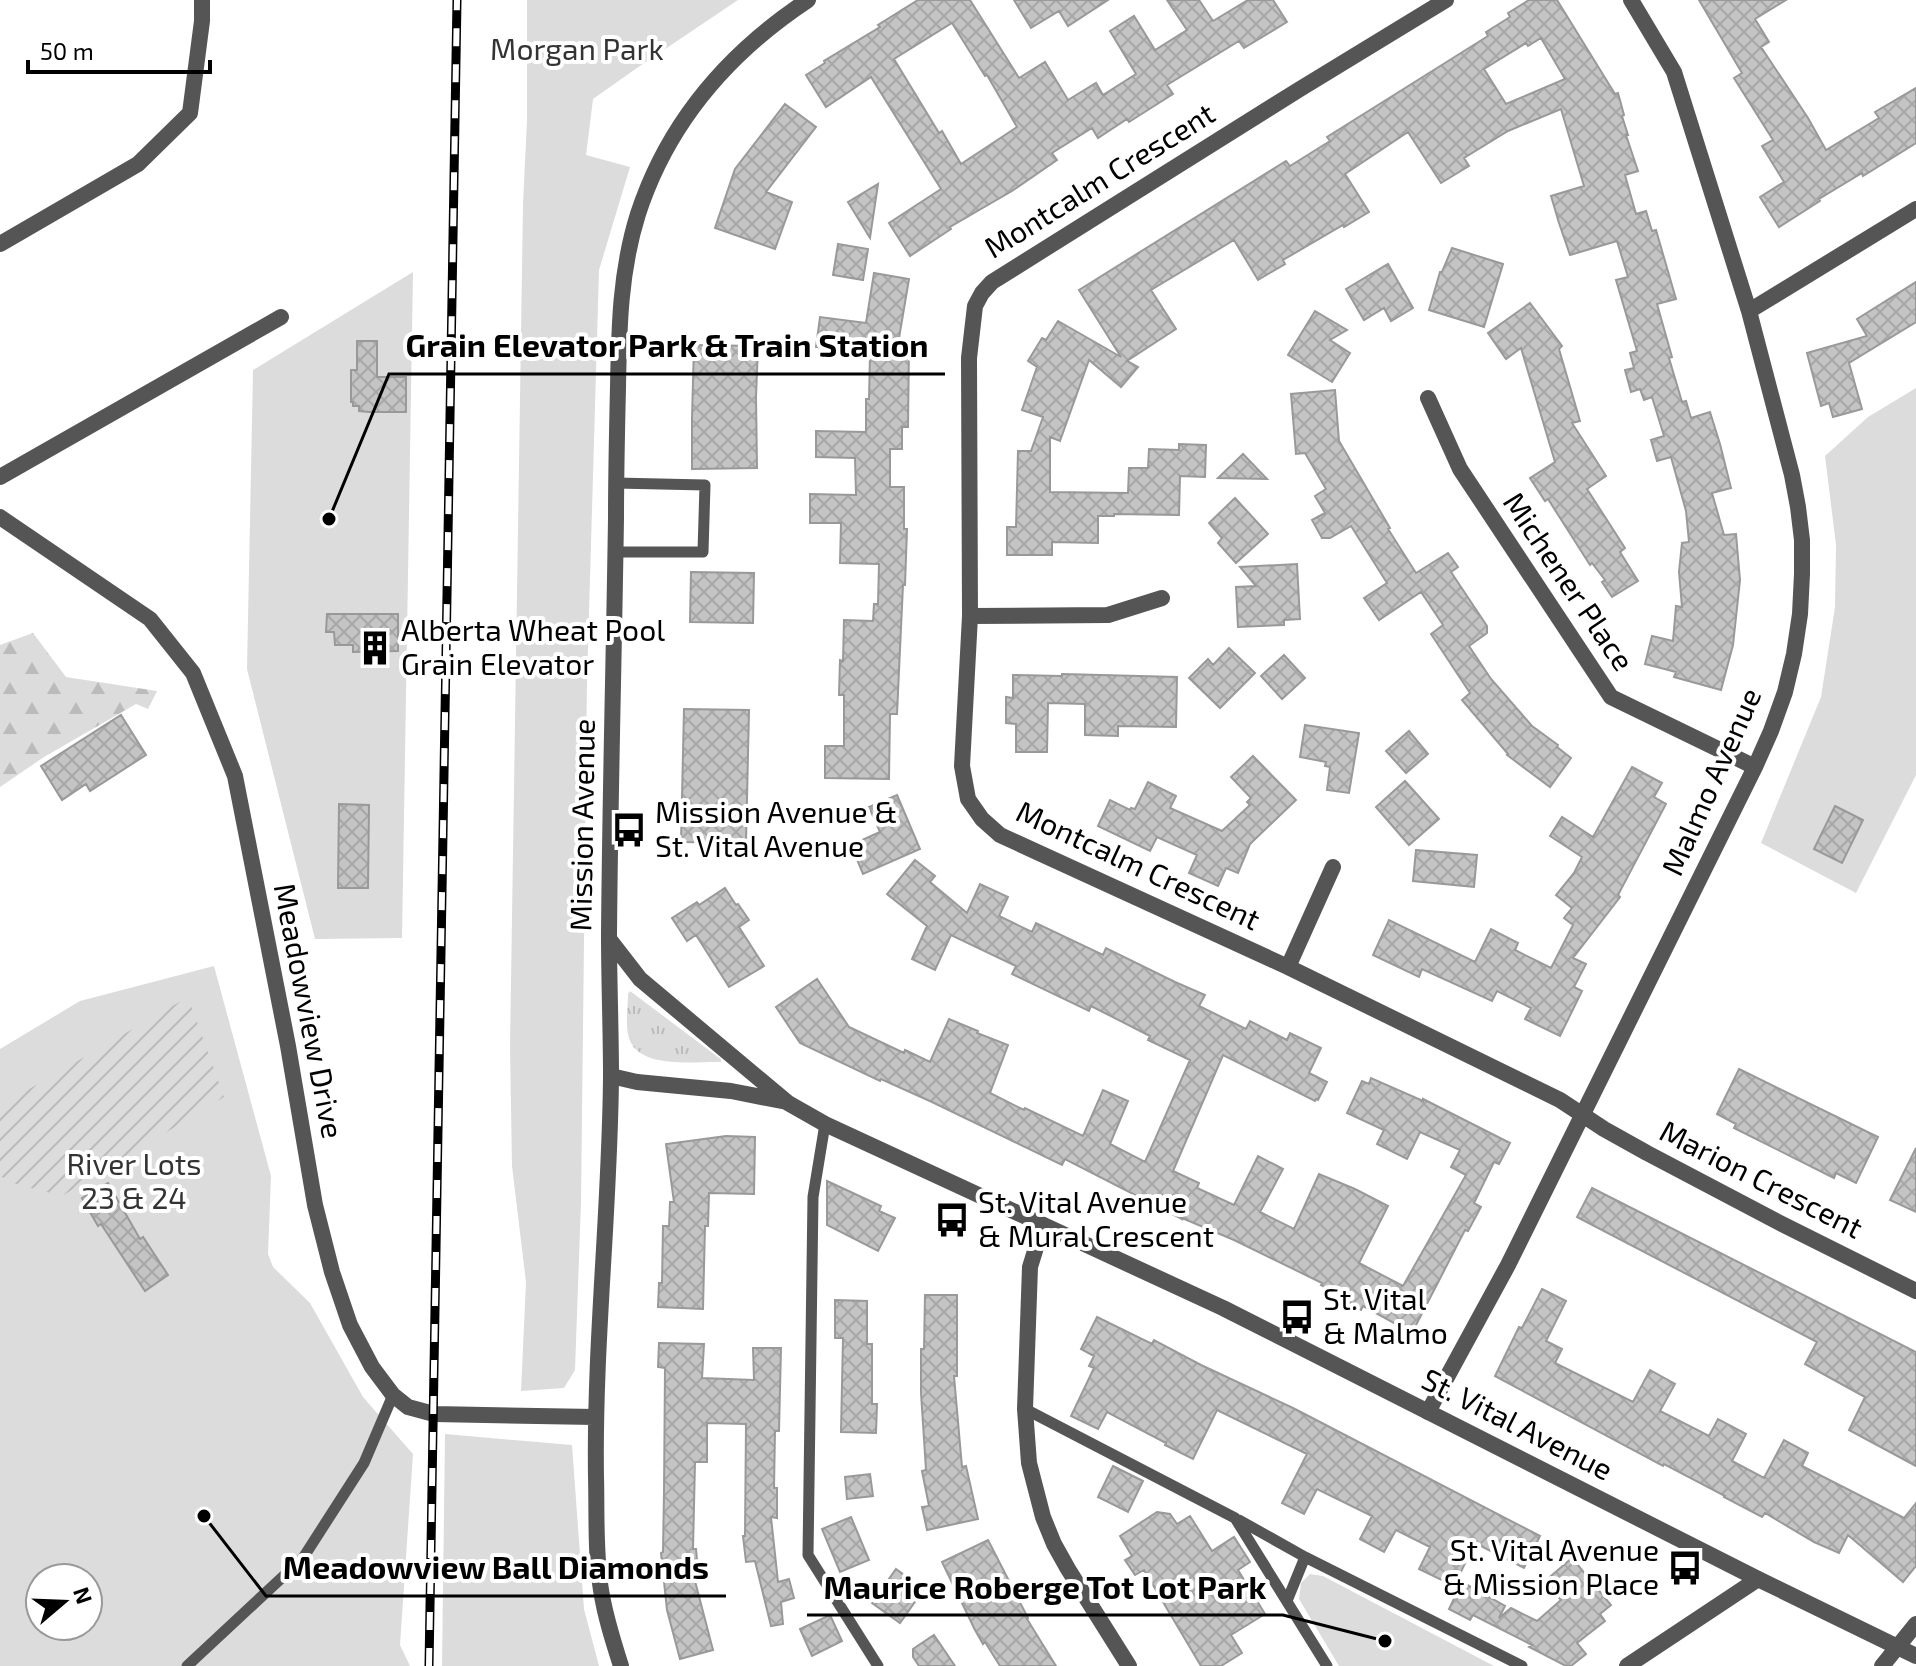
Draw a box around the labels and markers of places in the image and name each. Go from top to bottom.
callout: Grain Elevator Park & Train Station [389,318,945,374]
place label: Alberta Wheat Pool Grain Elevator [401,611,665,681]
building icon: Alberta Wheat Pool Grain Elevator [356,629,394,667]
place label: Mission Avenue & St. Vital Avenue [655,793,898,863]
bus stop icon: Mission Avenue & St. Vital Avenue [610,811,648,849]
place label: St. Vital Avenue & Mural Crescent [978,1183,1214,1253]
bus stop icon: St. Vital Avenue & Mural Crescent [933,1201,971,1239]
place label: St. Vital & Malmo [1323,1280,1448,1350]
bus stop icon: St. Vital & Malmo [1278,1298,1316,1336]
place label: St. Vital Avenue & Mission Place [1443,1531,1659,1601]
callout: Meadowview Ball Diamonds [266,1540,726,1596]
bus stop icon: St. Vital Avenue & Mission Place [1666,1549,1704,1587]
callout: Maurice Roberge Tot Lot Park [807,1559,1283,1615]

